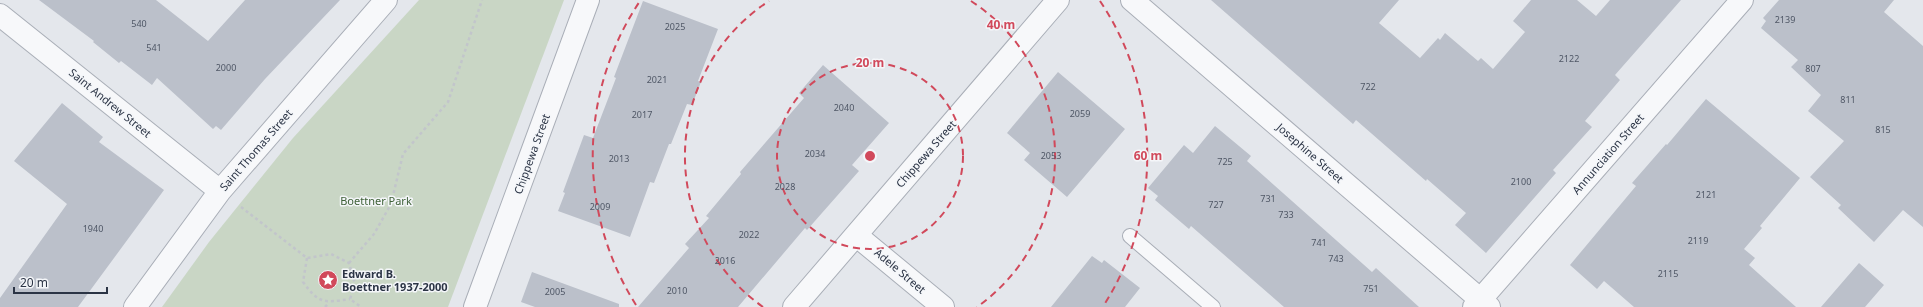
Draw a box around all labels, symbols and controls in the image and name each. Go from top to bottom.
house number: 2139 [1775,13,1795,26]
text: 40 m [987,16,1015,33]
house number: 540 [131,17,147,30]
house number: 2025 [665,20,685,33]
house number: 541 [146,41,162,54]
house number: 2122 [1559,52,1579,65]
text: 20 m [856,54,884,71]
house number: 2000 [216,61,236,74]
house number: 807 [1805,62,1821,75]
street label: Saint Andrew Street [66,65,155,140]
house number: 2021 [647,73,667,86]
house number: 722 [1360,80,1376,93]
house number: 811 [1840,93,1856,106]
house number: 2040 [834,101,854,114]
street label: Saint Thomas Street [216,106,295,194]
house number: 2059 [1070,107,1090,120]
house number: 2017 [632,108,652,121]
street label: Annunciation Street [1568,110,1647,197]
street label: Chippewa Street [510,112,553,196]
street label: Chippewa Street [892,117,959,190]
street label: Josephine Street [1273,119,1347,186]
house number: 815 [1875,123,1891,136]
house number: 2034 [805,147,825,160]
text: 60 m [1134,147,1162,164]
centre of rings [863,149,877,163]
house number: 2053 [1041,149,1061,162]
house number: 2013 [609,152,629,165]
house number: 725 [1217,155,1233,168]
house number: 2100 [1511,175,1531,188]
house number: 2028 [775,180,795,193]
house number: 2121 [1696,188,1716,201]
house number: 731 [1260,192,1276,205]
park label: Boettner Park [340,193,412,208]
house number: 727 [1208,198,1224,211]
house number: 2009 [590,200,610,213]
house number: 733 [1278,208,1294,221]
house number: 1940 [83,222,103,235]
house number: 2022 [739,228,759,241]
house number: 2119 [1688,234,1708,247]
house number: 741 [1311,236,1327,249]
street label: Adele Street [872,245,929,296]
house number: 743 [1328,252,1344,265]
house number: 2016 [715,254,735,267]
place label: Edward B. Boettner 1937-2000 [342,266,448,294]
house number: 2115 [1658,267,1678,280]
scale bar [14,269,107,295]
place icon: Edward B. Boettner 1937-2000 [317,269,339,291]
text: 20 m [20,274,48,291]
house number: 751 [1363,282,1379,295]
house number: 2010 [667,284,687,297]
house number: 2005 [545,285,565,298]

